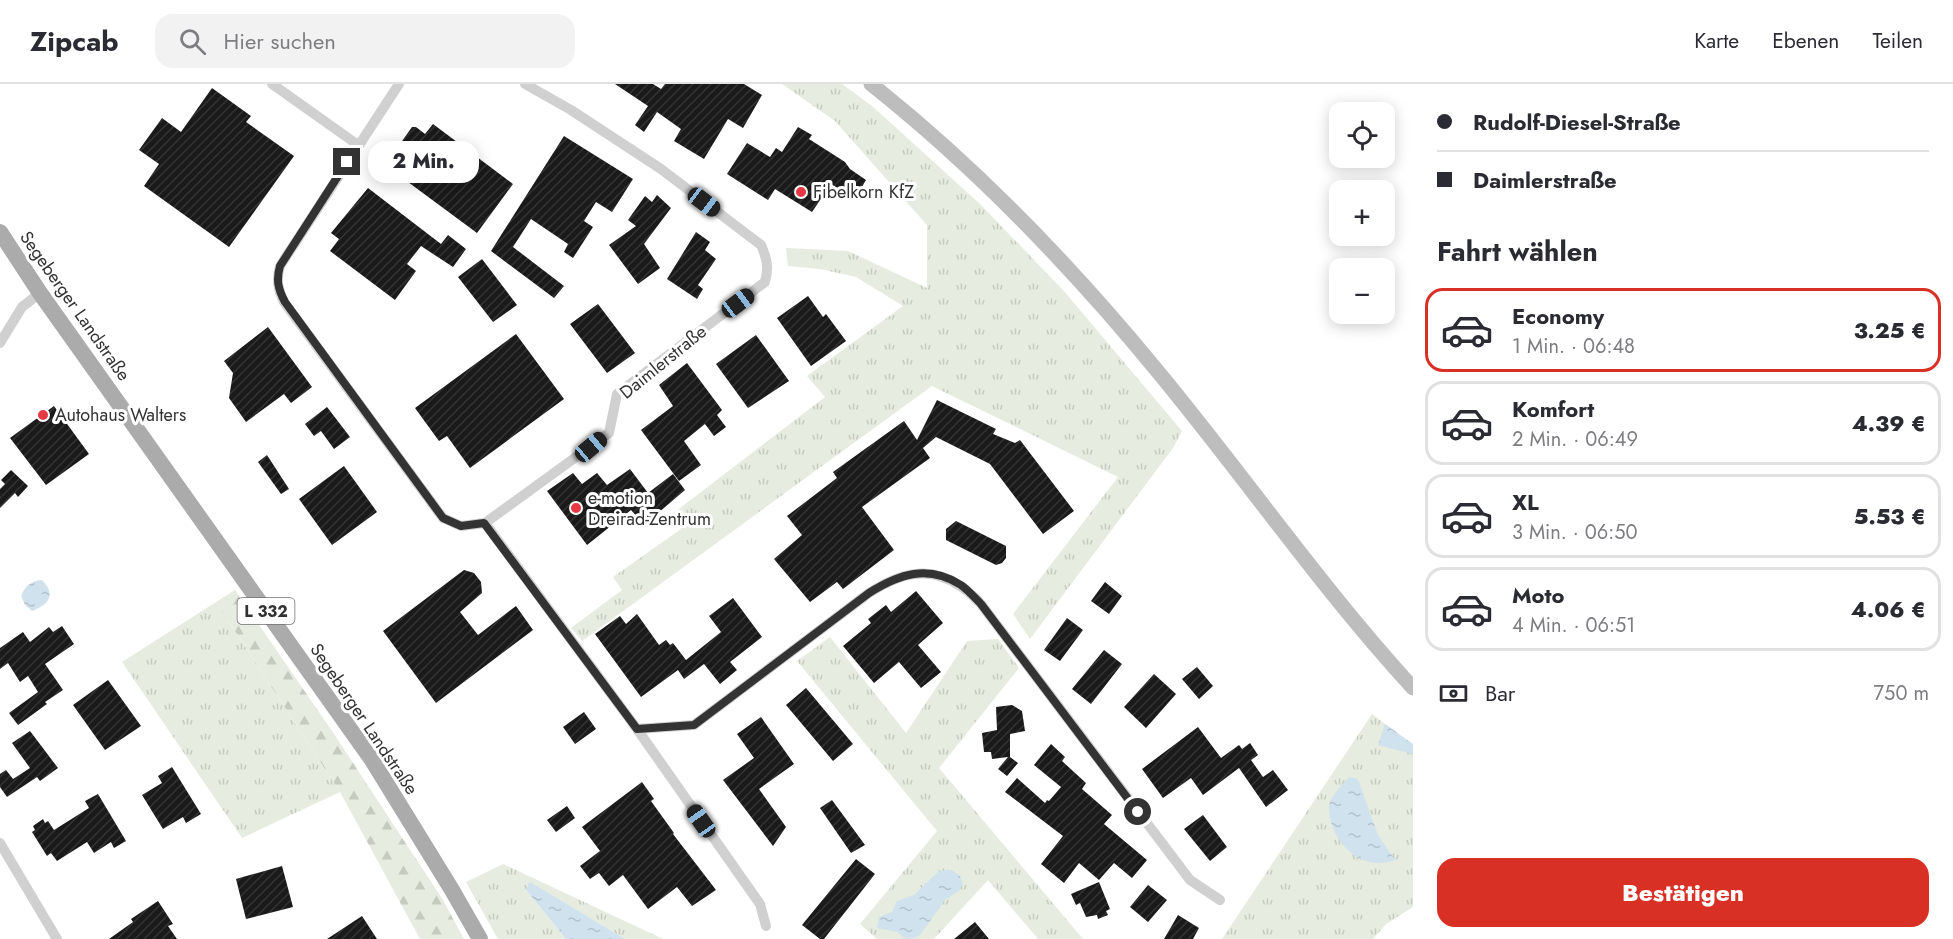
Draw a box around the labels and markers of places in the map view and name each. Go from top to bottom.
place label: Fibelkorn KfZ [813,179,914,205]
marker: Fibelkorn KfZ [794,185,808,199]
place label: Autohaus Walters [55,402,186,428]
marker: Autohaus Walters [36,408,50,422]
place label: e-motion Dreirad-Zentrum [588,485,711,532]
marker: e-motion Dreirad-Zentrum [569,501,583,515]

